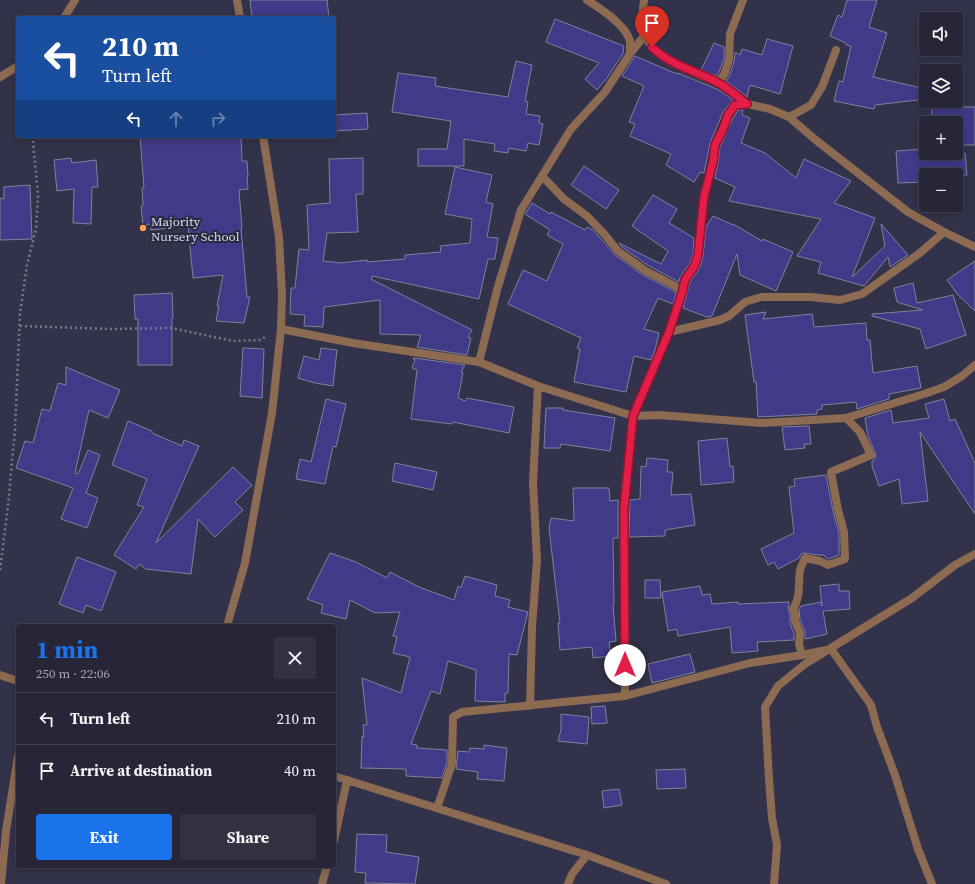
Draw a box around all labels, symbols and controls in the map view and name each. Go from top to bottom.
pin [635,6,669,47]
icon: arrive [641,12,663,34]
map controls [919,12,963,212]
button: sound [919,12,963,56]
text: 210 m [102,27,179,65]
icon: left [36,32,88,84]
text: Turn left [102,63,172,88]
button: layers [919,64,963,108]
icon: left [123,108,145,130]
icon: ahead [165,108,187,130]
icon: right [207,108,229,130]
button: + [919,116,963,160]
button: − [919,168,963,212]
place label: Majority Nursery School [151,213,240,245]
marker: Majority Nursery School [138,223,148,233]
text: 1 min [36,633,98,666]
button: close [274,637,316,679]
position arrow [604,644,646,686]
text: 250 m · 22:06 [36,665,110,682]
icon: left [36,708,58,730]
text: Turn left [70,708,130,729]
text: 210 m [276,708,316,729]
icon: arrive [36,760,58,782]
text: Arrive at destination [70,760,212,781]
text: 40 m [284,760,316,781]
button: Exit [36,814,172,860]
button: Share [180,814,316,860]

